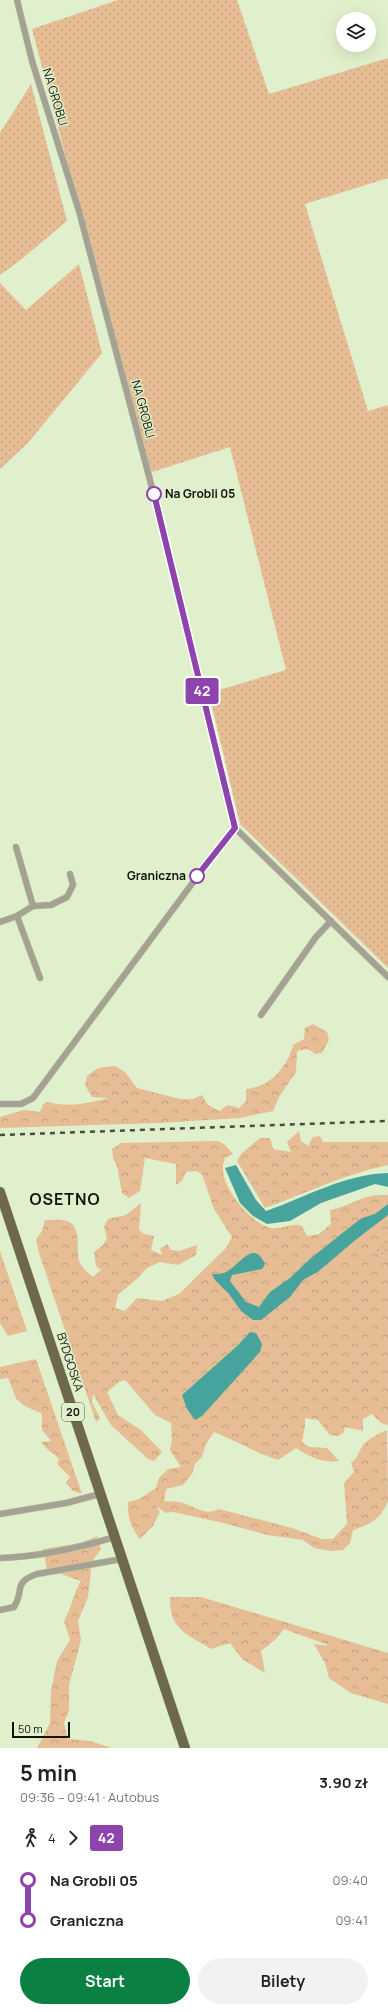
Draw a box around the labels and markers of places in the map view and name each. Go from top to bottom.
place label: Na Grobli 05 [165,485,235,502]
marker: Na Grobli 05 [146,486,162,502]
place label: Graniczna [127,867,186,884]
marker: Graniczna [189,868,205,884]

